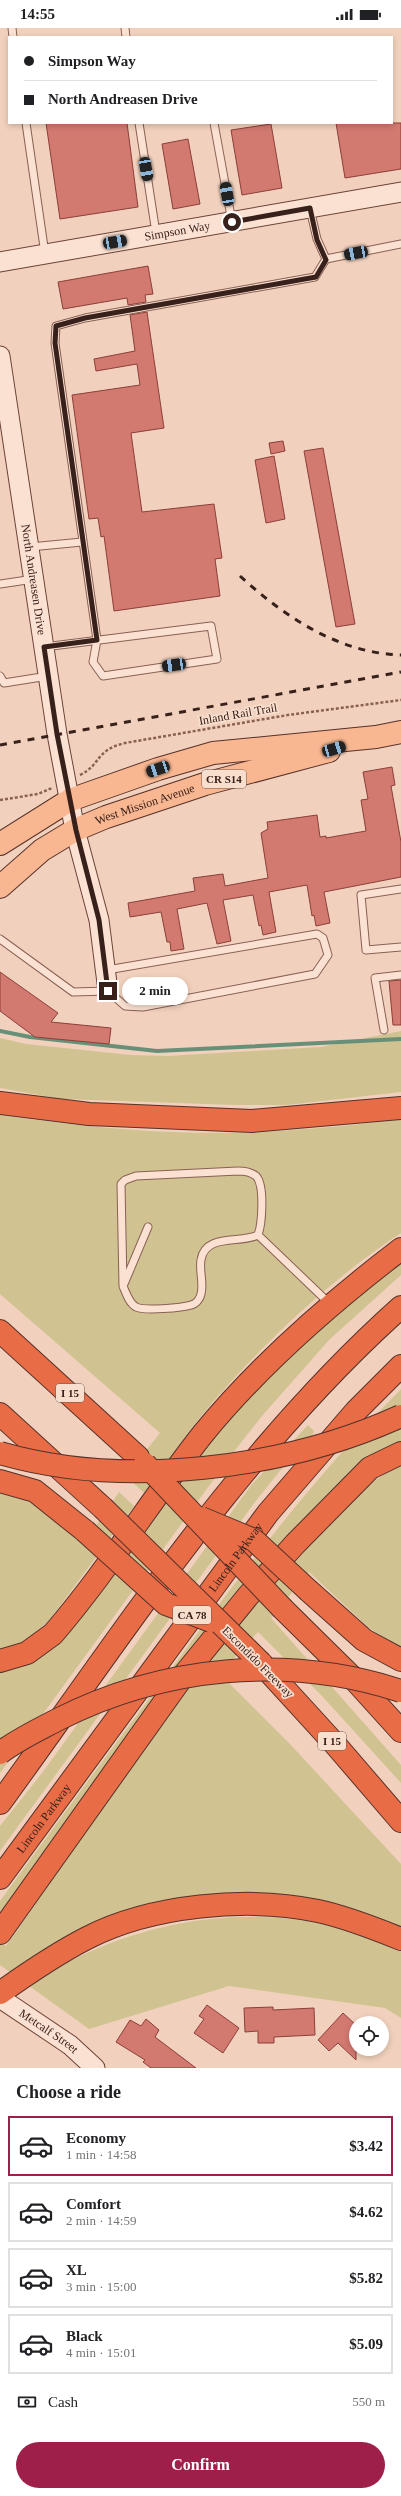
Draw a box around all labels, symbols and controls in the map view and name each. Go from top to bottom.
text: 14:55 [20,6,55,22]
text: Simpson Way [48,53,136,69]
text: North Andreasen Drive [48,91,198,107]
car [138,156,154,182]
car [219,181,235,207]
route start [223,213,241,231]
street label: Simpson Way [143,218,211,244]
car [102,234,128,250]
car [343,245,369,261]
street label: North Andreasen Drive [18,523,49,636]
car [161,657,187,673]
street label: Inland Rail Trail [198,700,279,728]
car [321,740,347,758]
car [145,759,171,779]
road number: CR S14 [202,770,246,788]
street label: West Mission Avenue [93,781,196,828]
callout: 2 min [122,977,188,1005]
route end [99,982,117,1000]
text: 2 min [139,983,171,998]
road number: I 15 [56,1384,84,1402]
street label: Lincoln Parkway [206,1520,266,1595]
road number: CA 78 [173,1606,211,1624]
street label: Escondido Freeway [219,1623,297,1701]
road number: I 15 [318,1732,346,1750]
street label: Lincoln Parkway [14,1781,74,1856]
street label: Metcalf Street [17,2006,82,2057]
map controls [349,2016,389,2056]
button: locate [349,2016,389,2056]
text: Choose a ride [16,2082,121,2102]
icon: car [18,2128,54,2164]
text: Economy [66,2130,126,2146]
text: $3.42 [349,2138,383,2154]
text: 1 min · 14:58 [66,2147,136,2162]
icon: car [18,2194,54,2230]
text: Comfort [66,2196,121,2212]
text: $4.62 [349,2204,383,2220]
text: 2 min · 14:59 [66,2213,136,2228]
icon: car [18,2260,54,2296]
text: XL [66,2262,87,2278]
text: $5.82 [349,2270,383,2286]
text: 3 min · 15:00 [66,2279,136,2294]
icon: car [18,2326,54,2362]
text: Black [66,2328,103,2344]
text: $5.09 [349,2336,383,2352]
text: 4 min · 15:01 [66,2345,136,2360]
icon: cash [16,2391,38,2413]
text: Cash [48,2394,78,2410]
text: 550 m [352,2394,385,2409]
button: Confirm [16,2442,385,2488]

